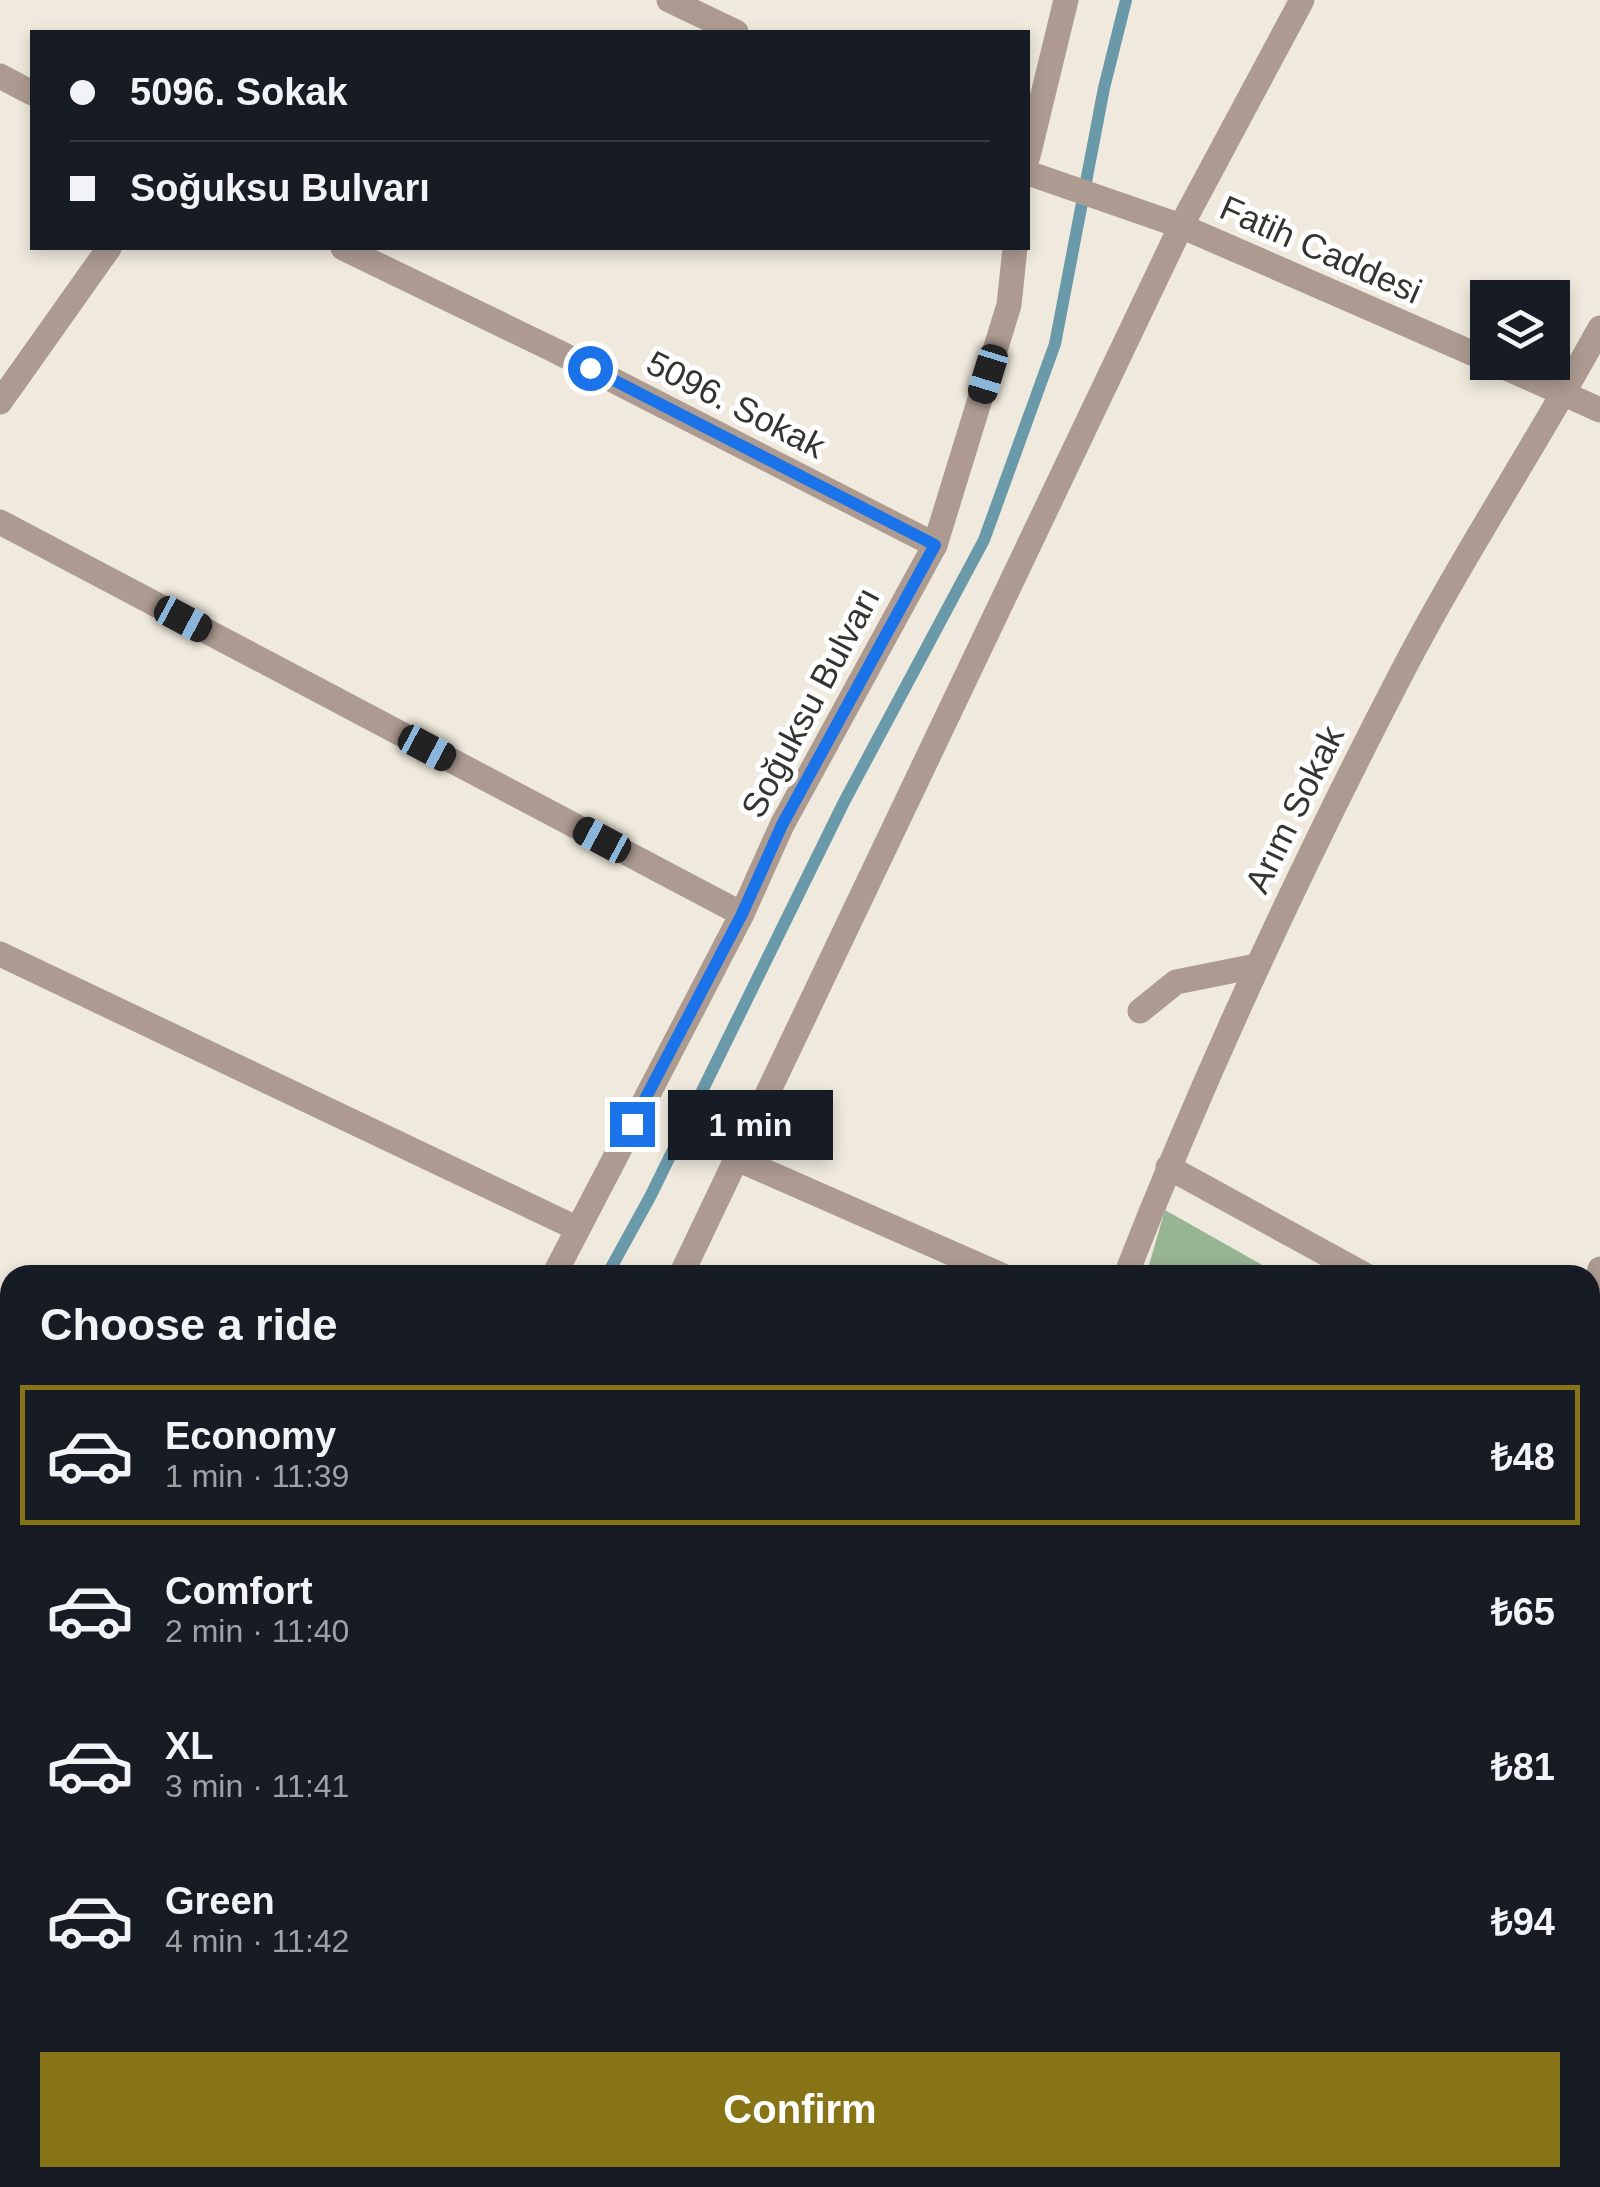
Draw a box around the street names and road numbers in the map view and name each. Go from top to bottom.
street label: Fatih Caddesi [1214,187,1428,311]
street label: 5096. Sokak [640,342,832,466]
street label: Soğuksu Bulvarı [733,580,887,824]
street label: Arım Sokak [1237,719,1351,899]

